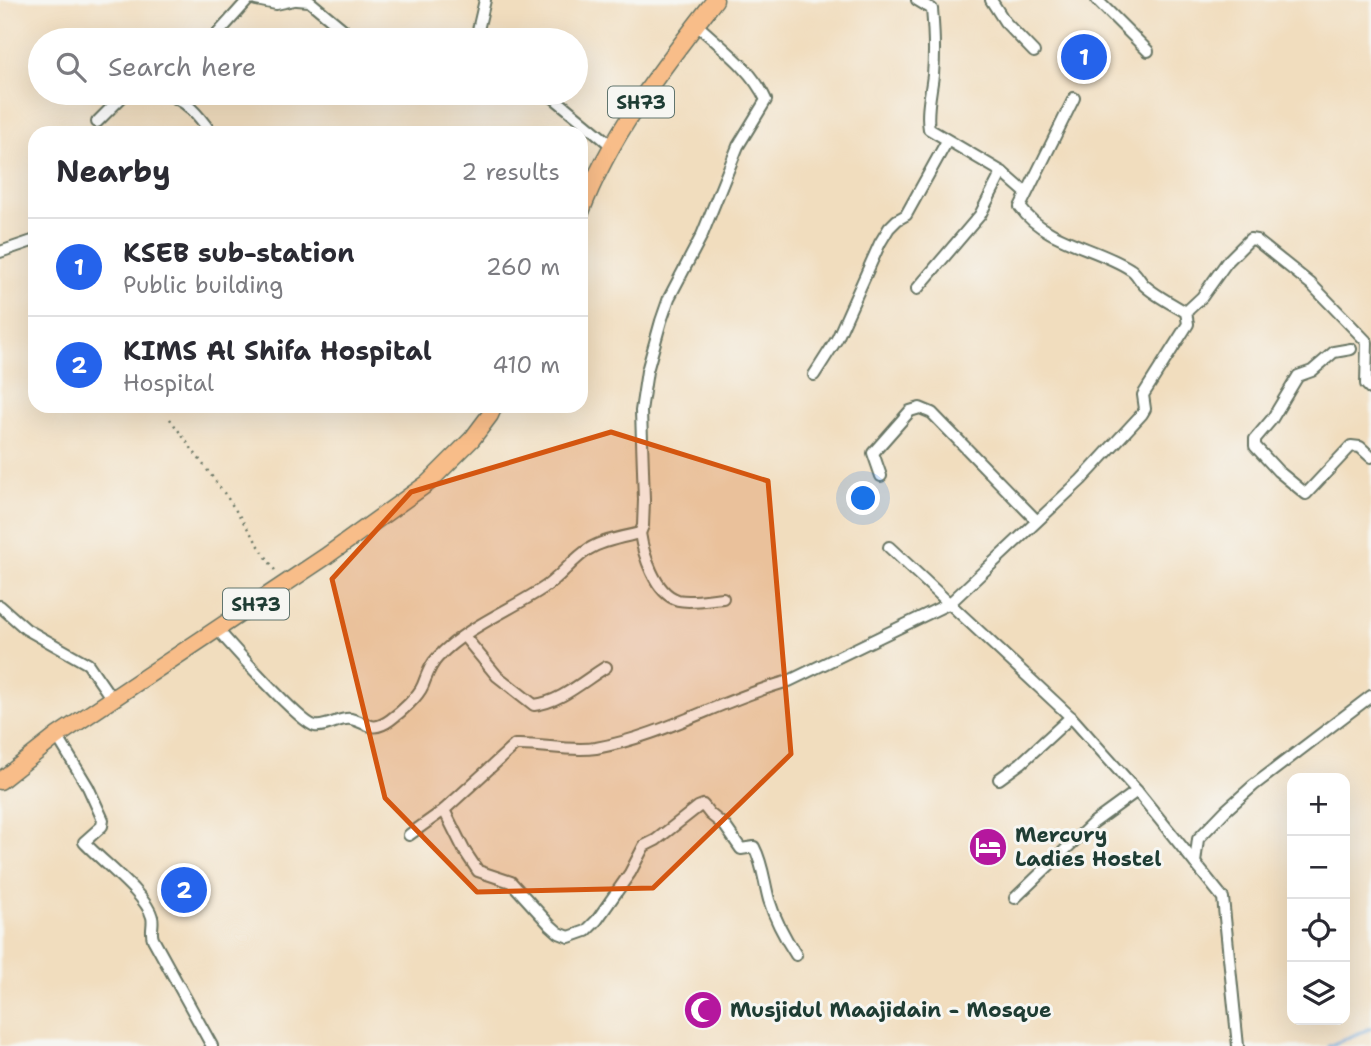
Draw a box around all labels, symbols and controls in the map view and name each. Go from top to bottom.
search box [28,28,588,105]
pin: 1 [1061,31,1107,83]
icon: search [52,48,90,86]
text: Search here [108,49,257,84]
road number: SH73 [608,86,674,118]
text: Nearby [56,151,171,192]
text: 2 results [461,157,560,187]
text: KSEB sub-station [123,235,354,270]
text: 1 [74,252,84,282]
text: 260 m [486,252,560,282]
text: Public building [123,270,283,300]
text: KIMS Al Shifa Hospital [123,333,432,368]
text: 2 [71,350,87,380]
text: 410 m [492,350,560,380]
text: Hospital [123,368,214,398]
your location [846,481,880,515]
road number: SH73 [223,589,289,620]
map controls [1287,773,1350,1025]
button: + [1287,773,1350,836]
place label: Mercury Ladies Hostel [1015,821,1162,873]
hotel icon: Mercury Ladies Hostel [967,826,1009,868]
button: − [1287,836,1350,899]
pin: 2 [161,864,207,916]
button: locate [1287,899,1350,962]
button: layers [1287,962,1350,1025]
mosque icon: Musjidul Maajidain - Mosque [682,989,724,1031]
place label: Musjidul Maajidain - Mosque [730,996,1052,1024]

